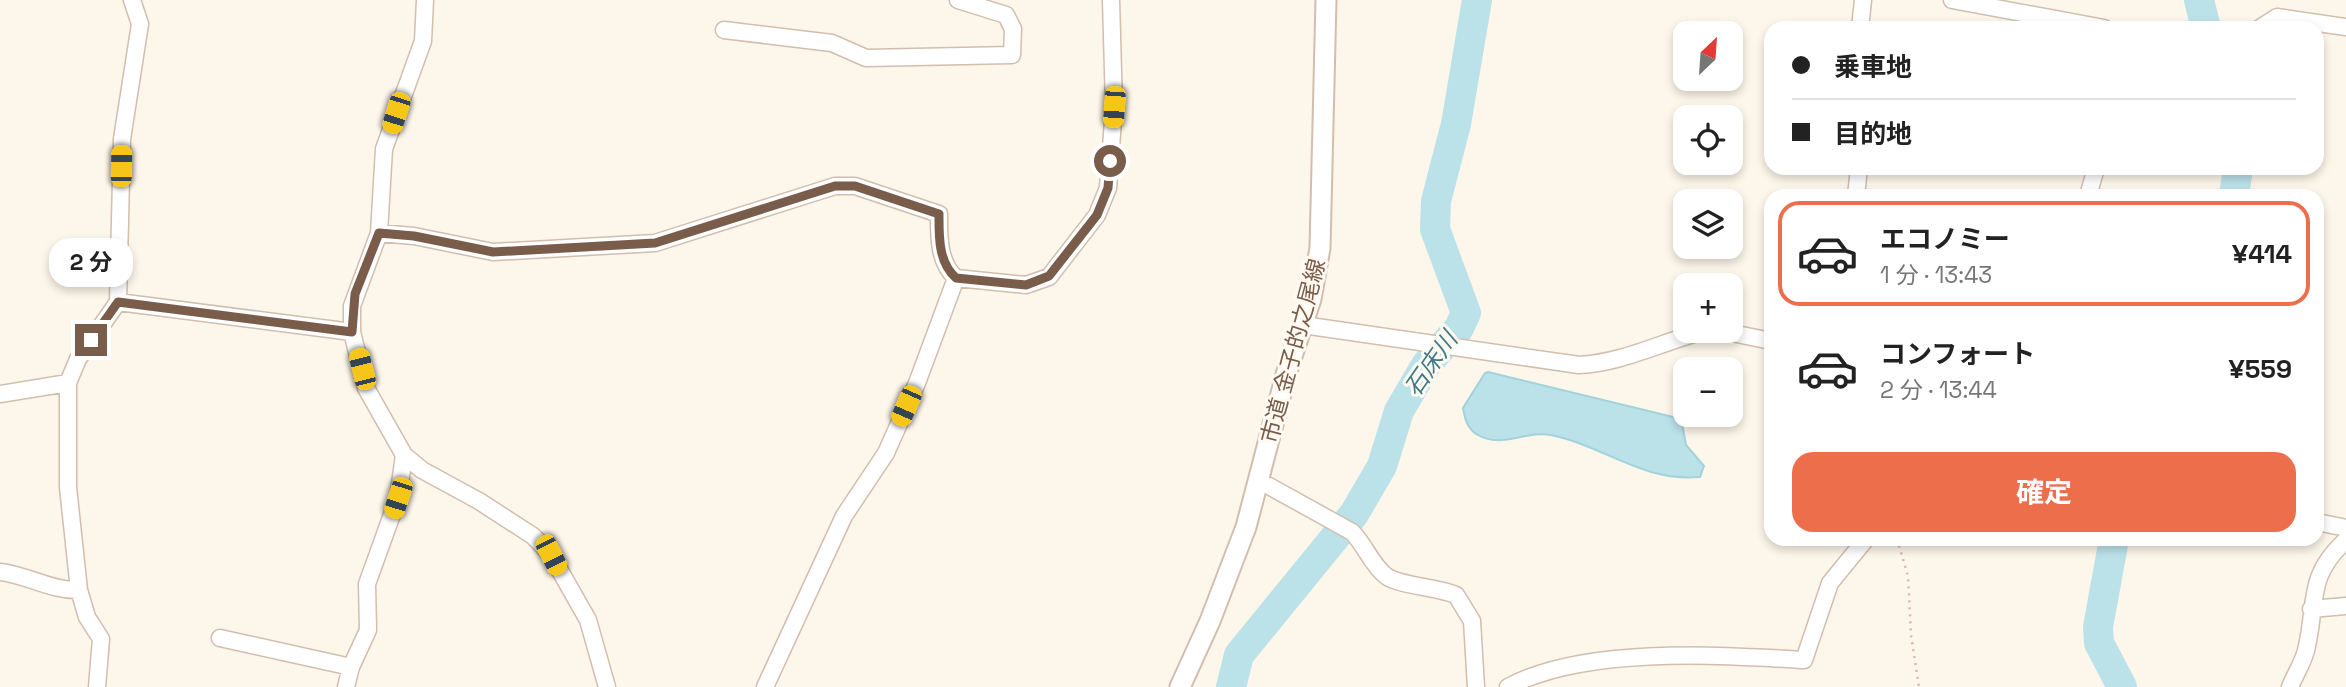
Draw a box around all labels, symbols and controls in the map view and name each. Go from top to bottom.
north arrow [1673,21,1743,91]
map controls [1673,21,1743,427]
text: 乗車地 [1834,50,1912,84]
car [1103,85,1126,129]
car [380,90,413,136]
button: locate [1673,105,1743,175]
text: 目的地 [1834,117,1912,151]
car [111,145,132,187]
route start [1094,145,1126,177]
button: layers [1673,189,1743,259]
icon: car [1796,222,1859,285]
text: エコノミー [1880,222,2010,256]
text: ¥414 [2232,237,2292,271]
callout: 2 分 [49,238,133,288]
text: 2 分 [70,247,112,277]
street label: 市道 金子的之尾線 [1254,255,1332,447]
text: 1 分 · 13:43 [1880,260,1992,290]
button: + [1673,273,1743,343]
water label: 石床川 [1397,323,1466,402]
route end [75,324,107,356]
icon: car [1796,337,1859,400]
text: コンフォート [1880,337,2035,371]
car [347,346,378,392]
text: ¥559 [2229,352,2292,386]
button: − [1673,357,1743,427]
text: 2 分 · 13:44 [1880,375,1997,405]
car [888,383,925,429]
button: 確定 [1792,452,2296,532]
car [382,475,415,521]
car [533,532,570,578]

